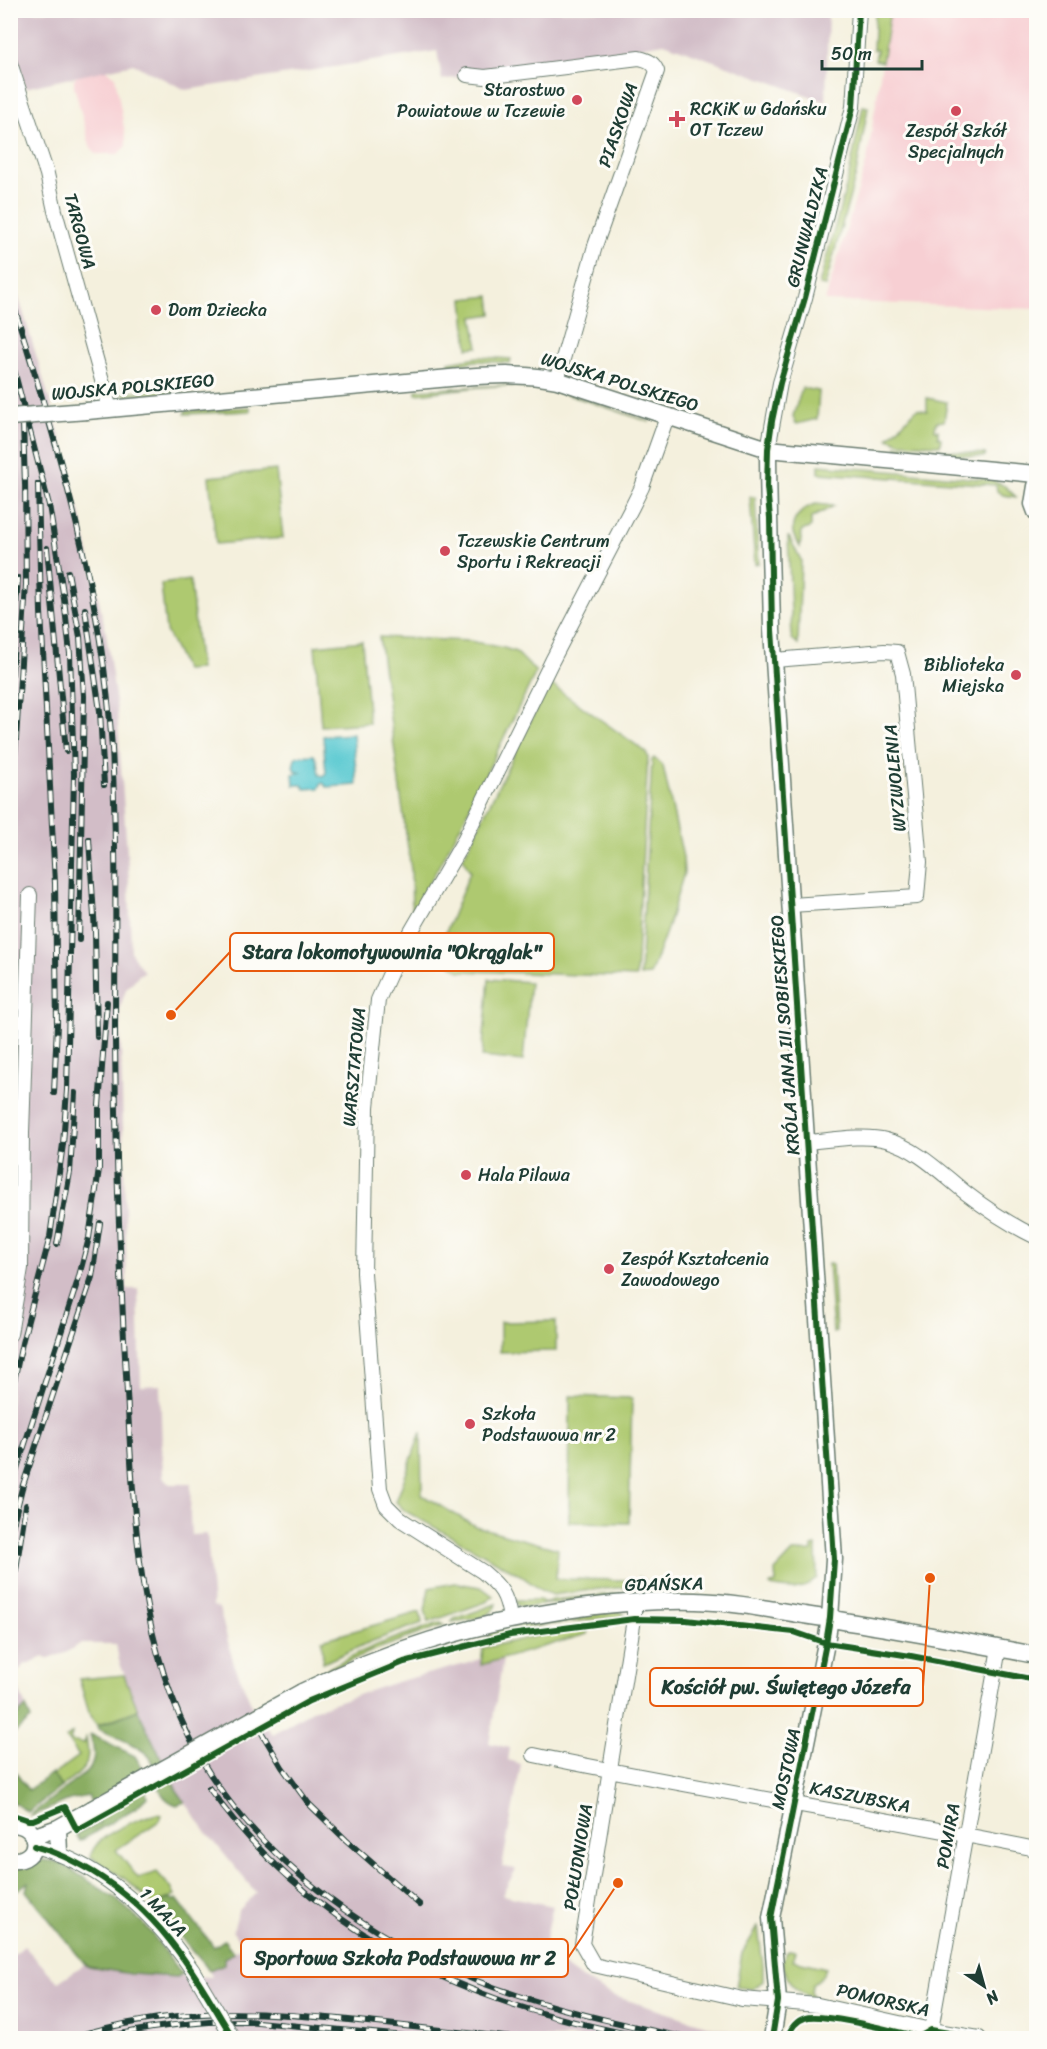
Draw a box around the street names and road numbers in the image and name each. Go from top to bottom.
street label: PIASKOWA [589,78,647,172]
street label: GRUNWALDZKA [777,163,837,291]
street label: TARGOWA [55,189,105,273]
street label: WOJSKA POLSKIEGO [537,343,703,421]
street label: WOJSKA POLSKIEGO [50,364,216,410]
street label: WYZWOLENIA [874,723,916,833]
street label: KRÓLA JANA III SOBIESKIEGO [761,914,809,1156]
street label: WARSZTATOWA [333,1006,375,1128]
street label: GDAŃSKA [624,1567,704,1601]
street label: MOSTOWA [762,1725,810,1813]
street label: KASZUBSKA [807,1772,913,1822]
street label: POŁUDNIOWA [554,1801,602,1913]
street label: POMIRA [927,1801,969,1871]
street label: 1 MAJA [131,1879,195,1945]
street label: POMORSKA [833,1974,933,2026]

